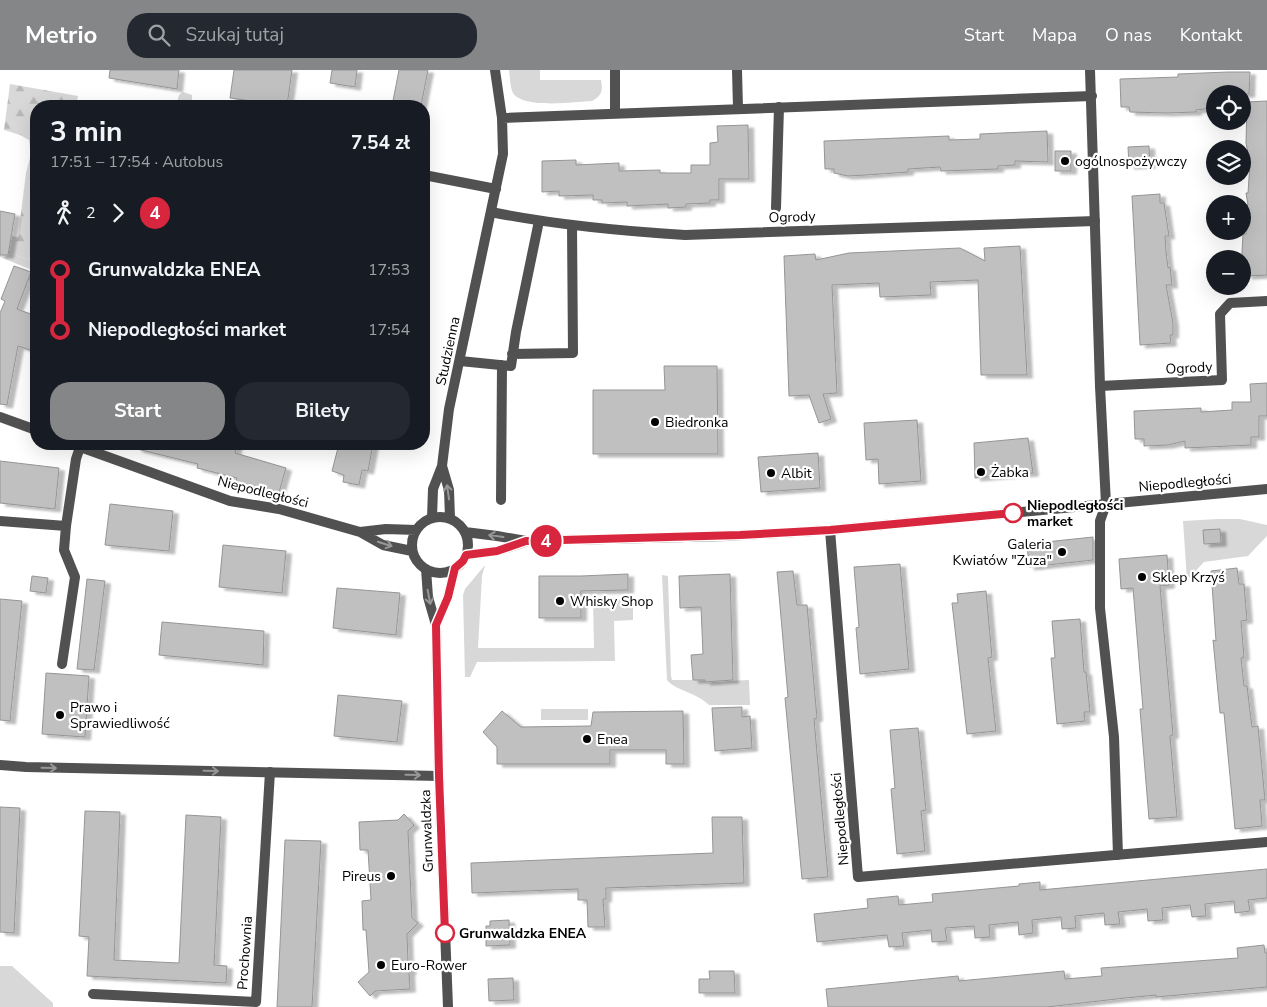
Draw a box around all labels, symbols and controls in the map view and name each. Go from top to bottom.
search box [127,13,477,58]
text: Metrio [25,19,97,51]
icon: search [145,21,173,49]
text: Szukaj tutaj [185,22,284,48]
text: Start [964,23,1004,47]
text: Mapa [1032,23,1077,47]
text: O nas [1105,23,1152,47]
text: Kontakt [1180,23,1242,47]
map controls [1206,85,1251,295]
button: locate [1206,85,1251,130]
text: 3 min [50,113,122,151]
text: 7.54 zł [351,130,410,156]
button: layers [1206,140,1251,185]
text: 17:51 – 17:54 · Autobus [50,151,223,173]
place label: ogólnospożywczy [1075,152,1188,171]
marker: ogólnospożywczy [1059,155,1071,167]
button: + [1206,195,1251,240]
icon: walk [50,199,78,227]
icon: forward [104,199,132,227]
text: 4 [150,201,160,225]
text: 2 [86,202,96,224]
street label: Ogrody [768,207,817,227]
button: − [1206,250,1251,295]
text: Grunwaldzka ENEA [88,257,261,283]
text: 17:53 [368,259,410,281]
street label: Studzienna [431,315,465,387]
text: Niepodległości market [88,317,286,343]
text: 17:54 [368,319,410,341]
street label: Ogrody [1165,357,1214,379]
button: Start [50,382,225,440]
button: Bilety [235,382,410,440]
place label: Biedronka [665,413,728,432]
marker: Biedronka [649,416,661,428]
place label: Żabka [991,463,1029,482]
place label: Albit [781,464,812,483]
marker: Żabka [975,466,987,478]
marker: Albit [765,467,777,479]
street label: Niepodległości [1138,469,1232,497]
street label: Niepodległości [215,472,311,512]
one-way arrow [443,484,453,500]
place label: Niepodległości market [1027,496,1123,531]
marker: Niepodległości market [1003,503,1023,523]
line badge: 4 [530,525,562,557]
text: 4 [541,529,551,553]
one-way arrow [488,530,504,540]
place label: Galeria Kwiatów "Zuza" [953,535,1052,570]
one-way arrow [377,540,393,550]
marker: Galeria Kwiatów "Zuza" [1056,546,1068,558]
place label: Sklep Krzyś [1152,568,1225,587]
marker: Sklep Krzyś [1136,571,1148,583]
one-way arrow [424,589,434,605]
place label: Whisky Shop [570,592,653,611]
marker: Whisky Shop [554,595,566,607]
place label: Prawo i Sprawiedliwość [70,698,170,733]
marker: Prawo i Sprawiedliwość [54,709,66,721]
place label: Enea [597,730,628,749]
marker: Enea [581,733,593,745]
one-way arrow [40,763,56,773]
one-way arrow [202,766,219,776]
one-way arrow [405,771,421,780]
street label: Niepodległości [826,772,854,866]
street label: Grunwaldzka [416,789,438,873]
place label: Pireus [342,867,381,886]
marker: Pireus [385,870,397,882]
street label: Prochownia [233,915,257,991]
marker: Grunwaldzka ENEA [435,923,455,943]
place label: Grunwaldzka ENEA [459,924,587,943]
place label: Euro-Rower [391,956,467,975]
marker: Euro-Rower [375,959,387,971]

